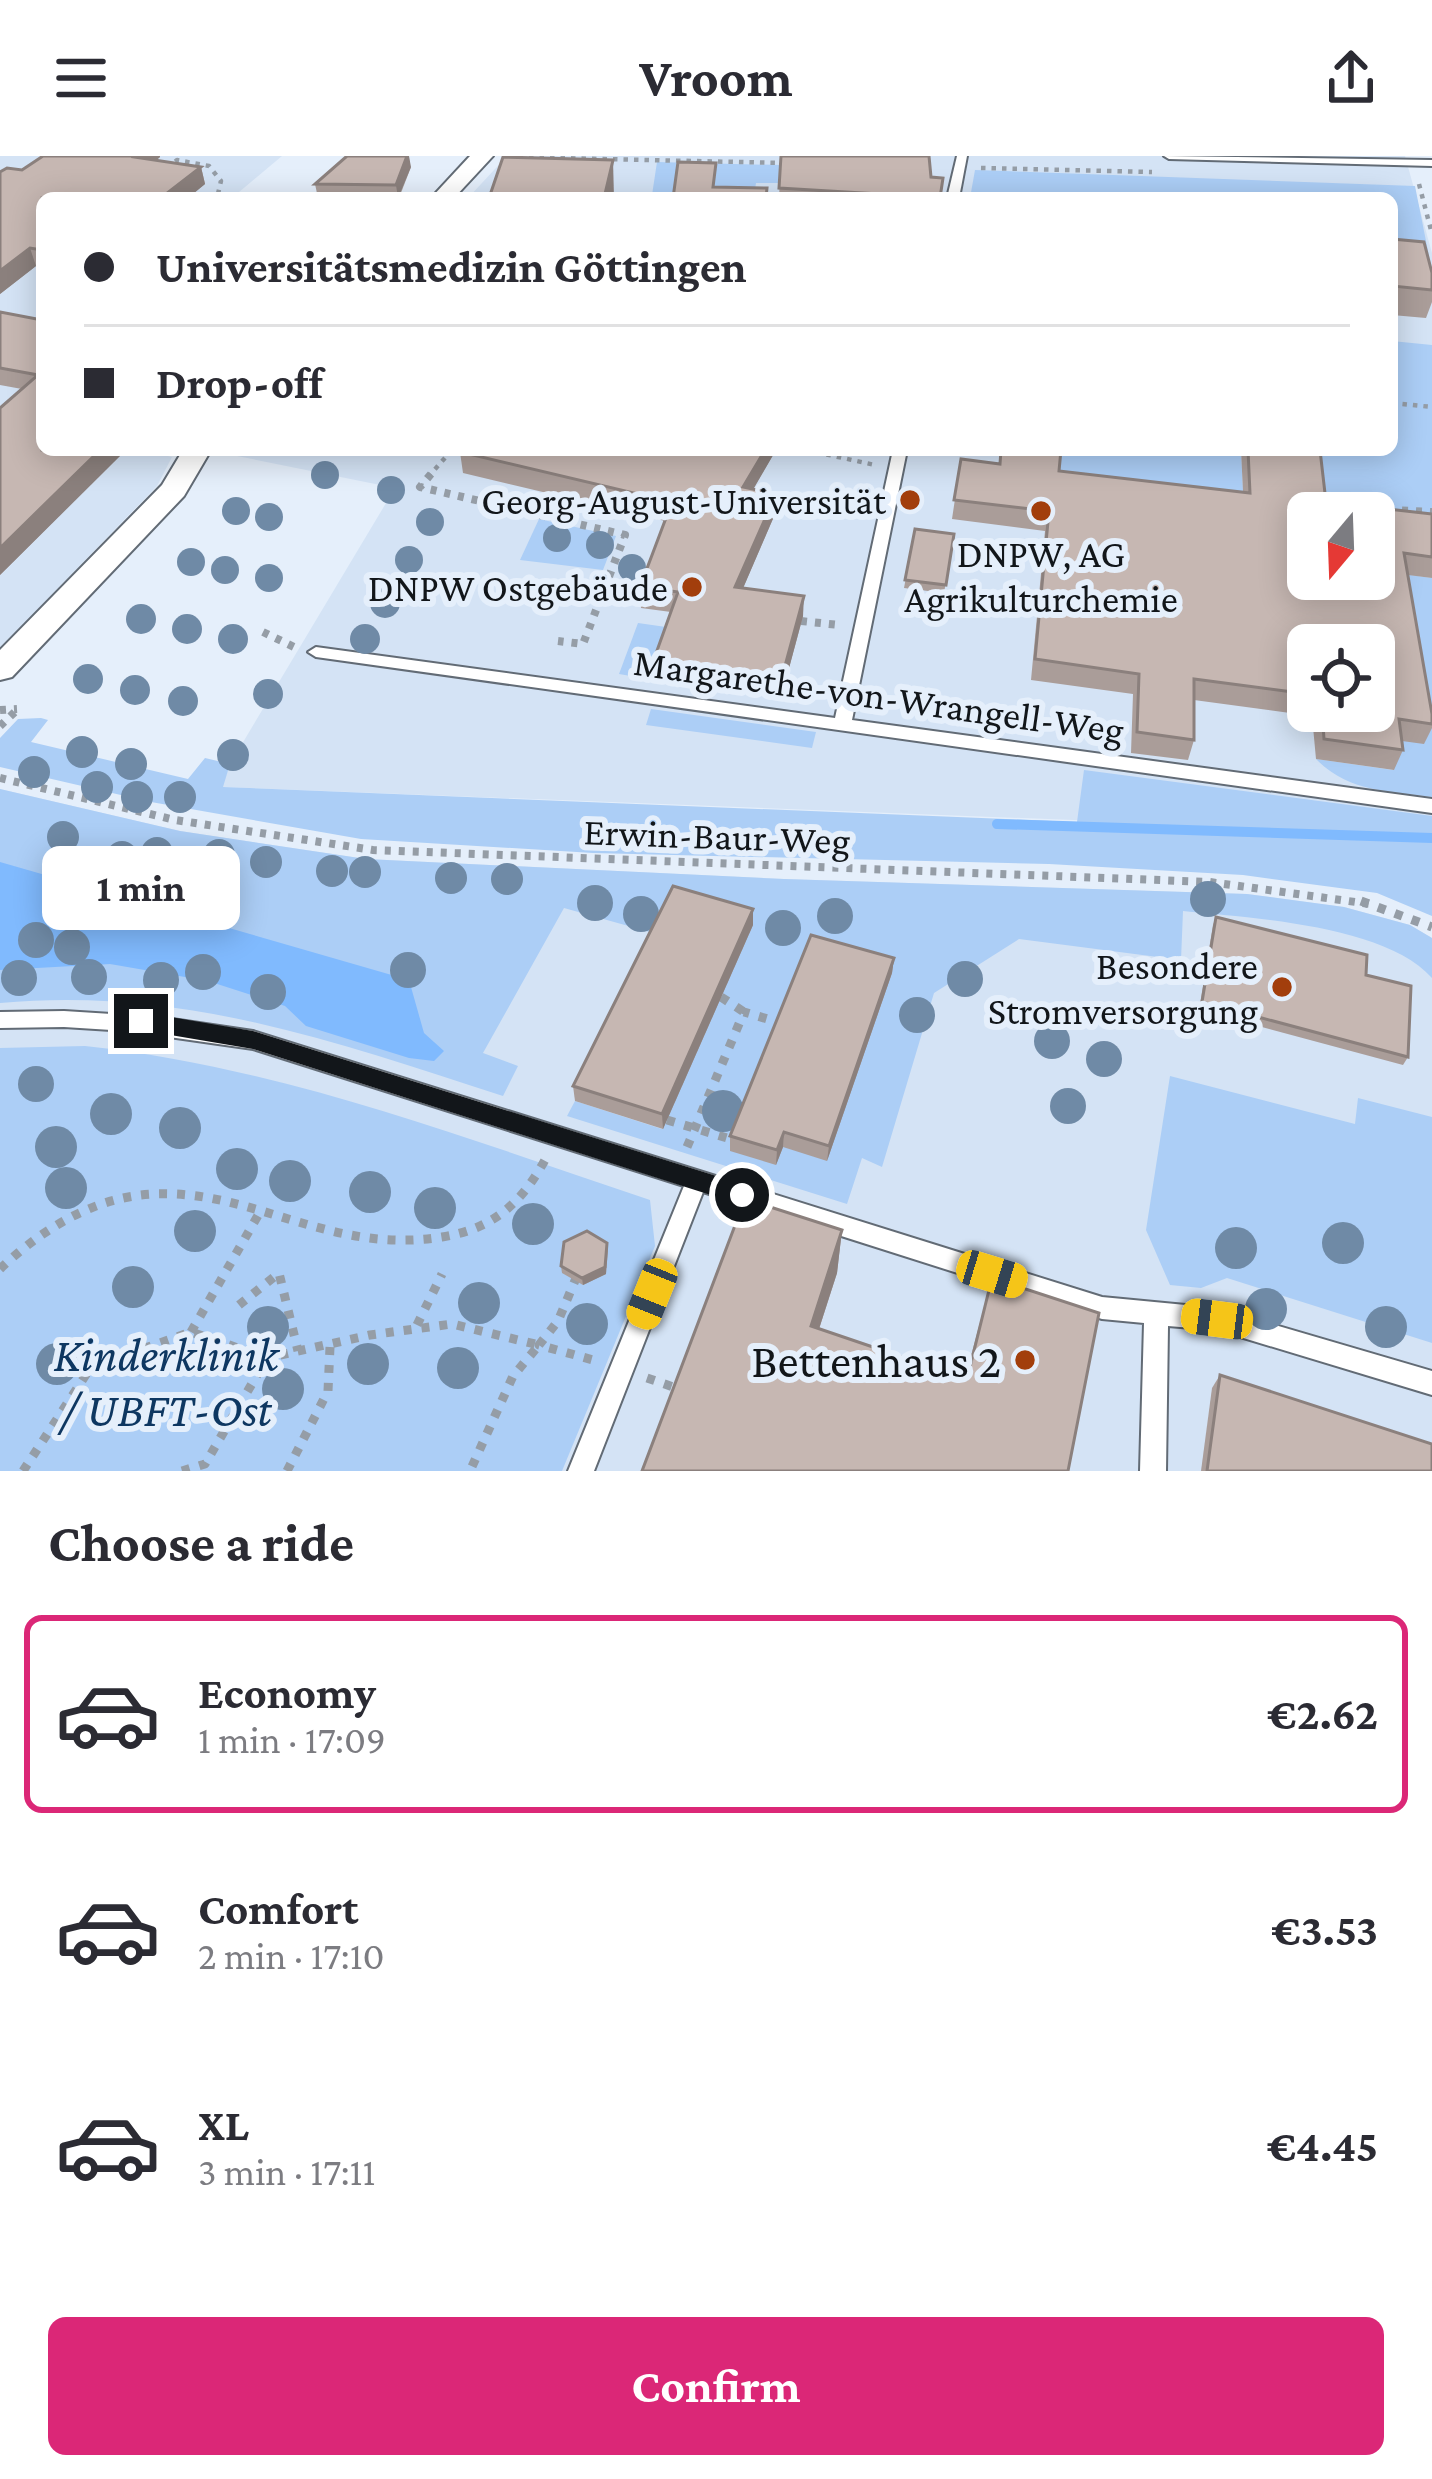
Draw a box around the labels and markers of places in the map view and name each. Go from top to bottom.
place label: Georg-August-Universität [481,479,887,523]
marker: Georg-August-Universität [897,487,923,513]
marker: DNPW, AG Agrikulturchemie [1028,498,1054,524]
place label: DNPW, AG Agrikulturchemie [904,532,1178,621]
place label: DNPW Ostgebäude [368,566,668,610]
marker: DNPW Ostgebäude [679,574,705,600]
place label: Besondere Stromversorgung [988,944,1258,1033]
marker: Besondere Stromversorgung [1269,974,1295,1000]
place label: Bettenhaus 2 [751,1334,1001,1387]
marker: Bettenhaus 2 [1012,1347,1038,1373]

